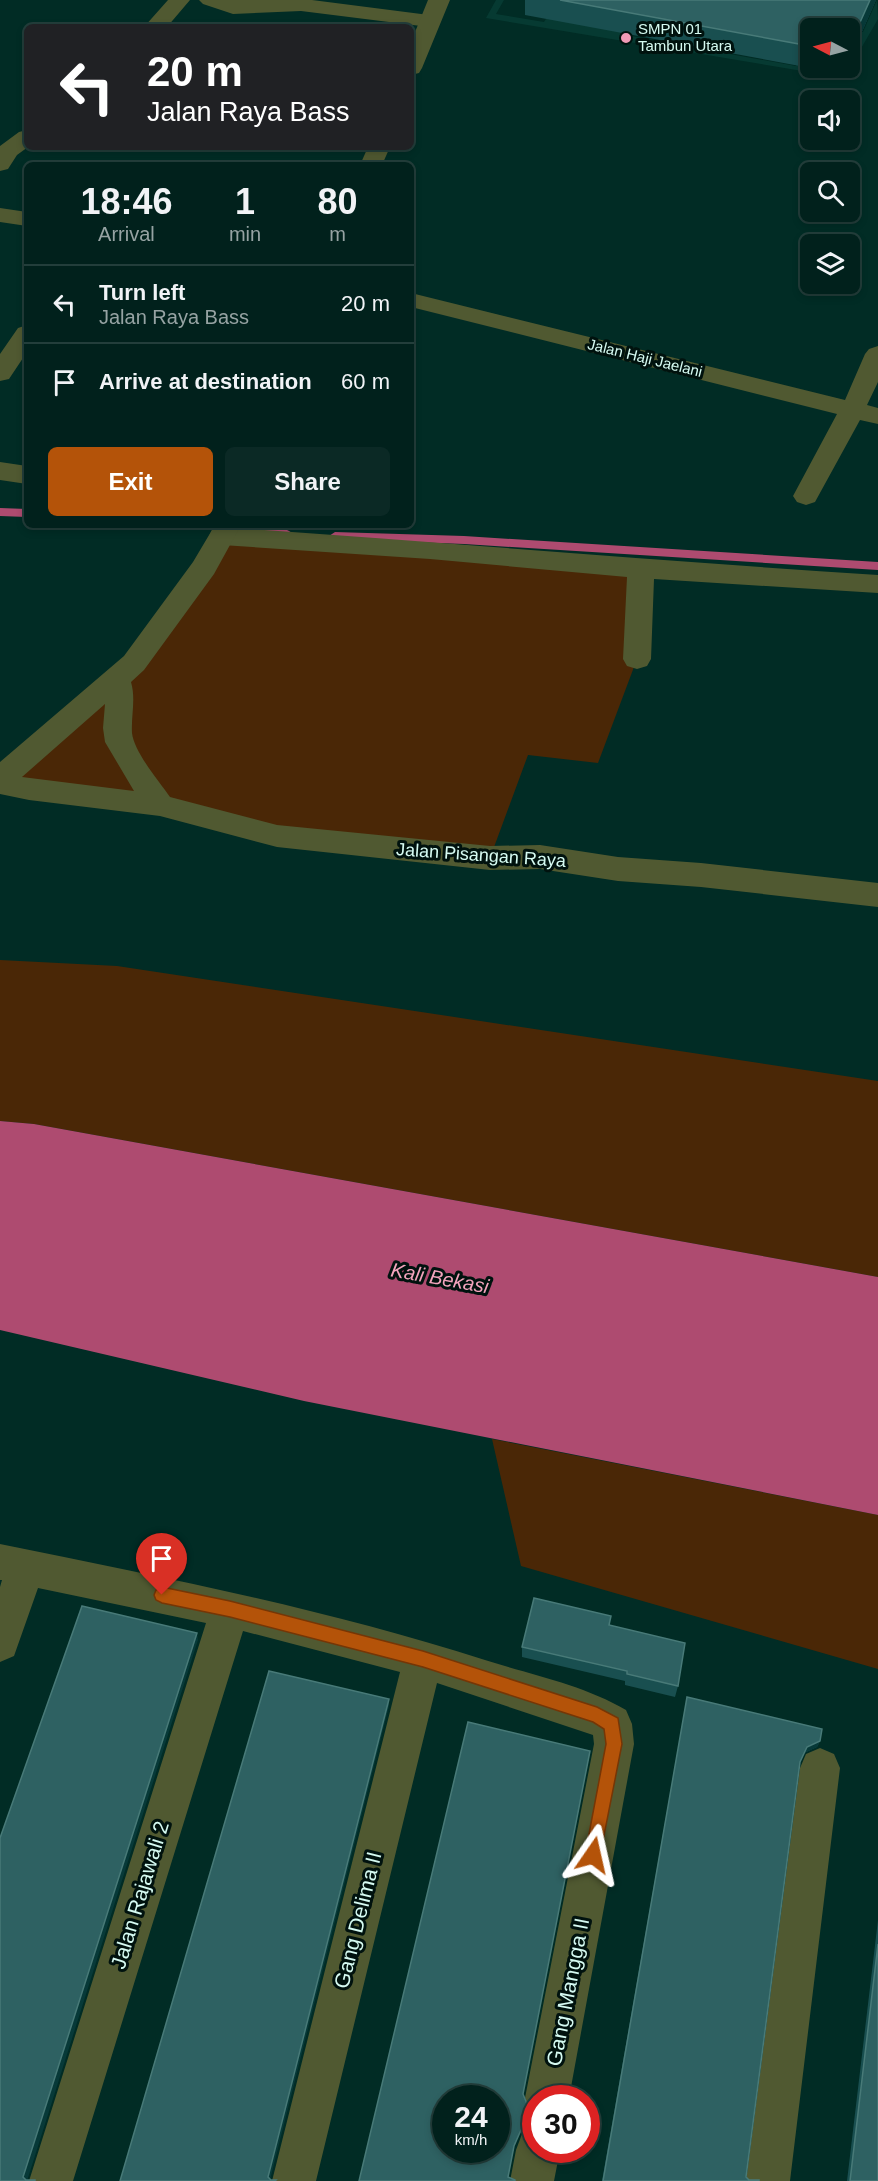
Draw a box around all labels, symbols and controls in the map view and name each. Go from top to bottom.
north arrow [800,18,860,78]
map controls [800,18,860,294]
place label: SMPN 01 Tambun Utara [638,20,733,54]
marker: SMPN 01 Tambun Utara [619,31,633,45]
icon: left [48,48,126,126]
text: 20 m [147,48,243,95]
button: sound [800,90,860,150]
text: Jalan Raya Bass [147,97,350,127]
button: search [800,162,860,222]
text: 18:46 [80,181,172,222]
text: 1 [235,181,255,222]
text: 80 [318,181,358,222]
text: Arrival [98,223,155,245]
text: min [229,223,261,245]
text: m [329,223,346,245]
button: layers [800,234,860,294]
text: Turn left [99,280,185,305]
icon: left [48,288,81,321]
text: 20 m [341,291,390,316]
text: Jalan Raya Bass [99,306,249,328]
street label: Jalan Haji Jaelani [586,335,704,380]
icon: arrive [48,366,81,399]
text: Arrive at destination [99,369,312,394]
text: 60 m [341,369,390,394]
button: Exit [48,447,213,516]
button: Share [225,447,390,516]
street label: Jalan Pisangan Raya [395,839,568,871]
water label: Kali Bekasi [389,1259,491,1298]
pin [136,1533,187,1595]
icon: arrive [145,1542,178,1575]
street label: Jalan Rajawali 2 [106,1818,173,1971]
position arrow [561,1823,625,1887]
street label: Gang Delima II [329,1849,386,1991]
street label: Gang Mangga II [542,1916,593,2068]
speed limit sign: 30 [522,2085,600,2163]
text: 24 [454,2100,488,2133]
text: km/h [455,2131,487,2148]

